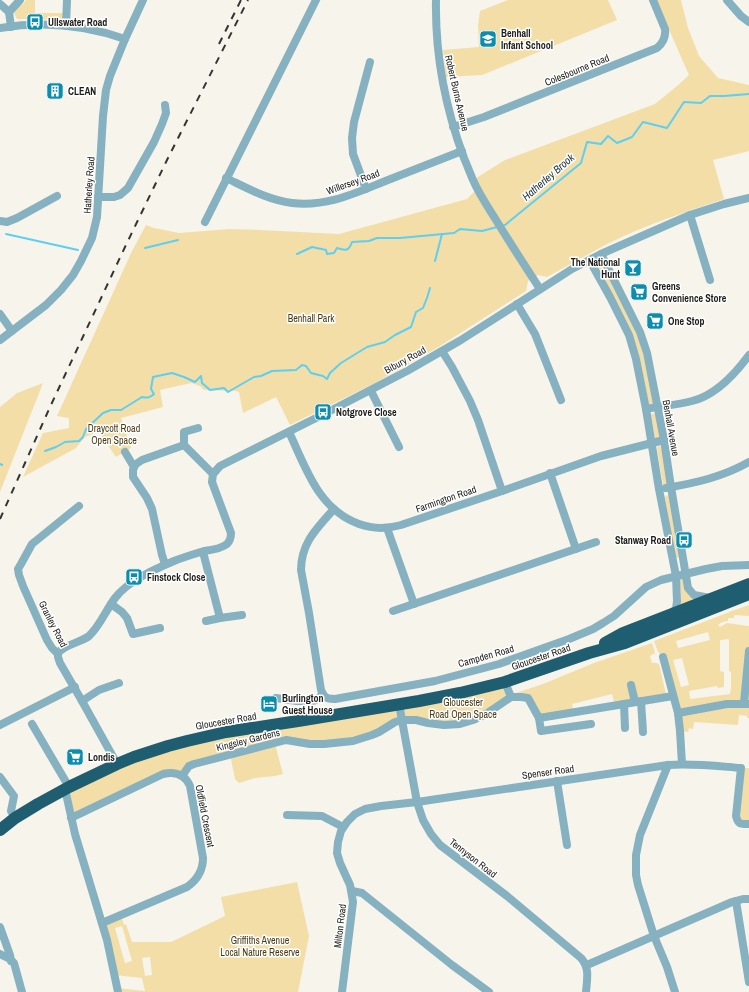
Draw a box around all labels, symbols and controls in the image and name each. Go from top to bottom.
bus stop icon: Ullswater Road [25,12,45,32]
place label: Ullswater Road [48,16,107,29]
place label: Benhall Infant School [501,27,553,52]
school or university icon: Benhall Infant School [478,29,498,49]
street label: Colesbourne Road [543,51,611,89]
street label: Robert Burns Avenue [442,54,472,133]
building icon: CLEAN [45,81,65,101]
place label: CLEAN [68,85,96,98]
water label: Hatherley Brook [519,150,577,203]
street label: Hatherley Road [81,156,97,214]
street label: Willersey Road [325,166,381,198]
place label: The National Hunt [571,256,620,281]
bar icon: The National Hunt [623,258,643,278]
place label: Greens Convenience Store [652,280,727,305]
supermarket icon: Greens Convenience Store [629,282,649,302]
supermarket icon: One Stop [645,311,665,331]
park label: Benhall Park [288,312,335,325]
place label: One Stop [668,315,704,328]
street label: Bibury Road [382,343,428,377]
street label: Benhall Avenue [660,399,682,458]
bus stop icon: Notgrove Close [313,402,333,422]
place label: Notgrove Close [336,406,397,419]
park label: Draycott Road Open Space [88,422,140,447]
street label: Farmington Road [414,483,478,515]
bus stop icon: Stanway Road [674,530,694,550]
place label: Stanway Road [615,534,671,547]
bus stop icon: Finstock Close [124,567,144,587]
place label: Finstock Close [147,571,206,584]
street label: Granley Road [36,599,70,649]
street label: Gloucester Road [510,641,572,673]
street label: Campden Road [457,642,515,670]
place label: Burlington Guest House [282,692,333,717]
hotel icon: Burlington Guest House [259,694,279,714]
park label: Gloucester Road Open Space [429,696,497,721]
street label: Gloucester Road [195,709,257,733]
street label: Kingsley Gardens [215,726,281,754]
supermarket icon: Londis [65,747,85,767]
place label: Londis [88,751,115,764]
street label: Spenser Road [521,762,575,782]
street label: Oldfield Crescent [193,784,218,849]
street label: Tennyson Road [447,835,499,881]
street label: Milton Road [331,903,349,949]
park label: Griffiths Avenue Local Nature Reserve [220,934,300,959]

